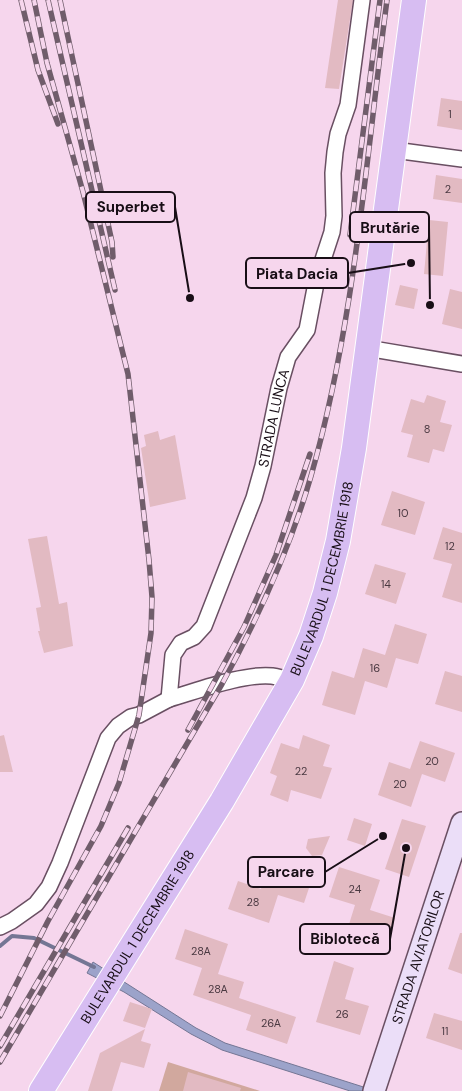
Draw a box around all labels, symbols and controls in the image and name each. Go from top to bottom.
house number: 1 [448,107,452,121]
house number: 2 [445,182,451,196]
callout: Superbet [86,192,175,222]
text: Superbet [97,197,165,217]
callout: Brutărie [350,212,429,242]
text: Brutărie [360,218,420,238]
callout: Piata Dacia [246,258,348,288]
text: Piata Dacia [256,264,338,284]
street label: STRADA LUNCA [254,367,293,469]
house number: 8 [424,422,430,436]
street label: BULEVARDUL 1 DECEMBRIE 1918 [286,480,357,678]
house number: 10 [398,506,408,520]
house number: 12 [445,539,455,553]
house number: 14 [381,577,391,591]
house number: 16 [370,661,380,675]
house number: 20 [425,754,439,768]
house number: 22 [295,764,307,778]
house number: 20 [393,777,407,791]
street label: BULEVARDUL 1 DECEMBRIE 1918 [76,846,198,1027]
callout: Parcare [248,857,325,887]
text: Parcare [258,862,314,882]
house number: 24 [349,882,362,896]
street label: STRADA AVIATORILOR [388,888,448,1026]
house number: 28 [247,895,259,909]
callout: Biblotecă [300,924,390,954]
text: Biblotecă [310,929,380,949]
house number: 28A [191,944,211,958]
house number: 28A [208,982,228,996]
house number: 26 [335,1007,349,1021]
house number: 26A [261,1016,281,1030]
house number: 11 [442,1024,448,1038]

